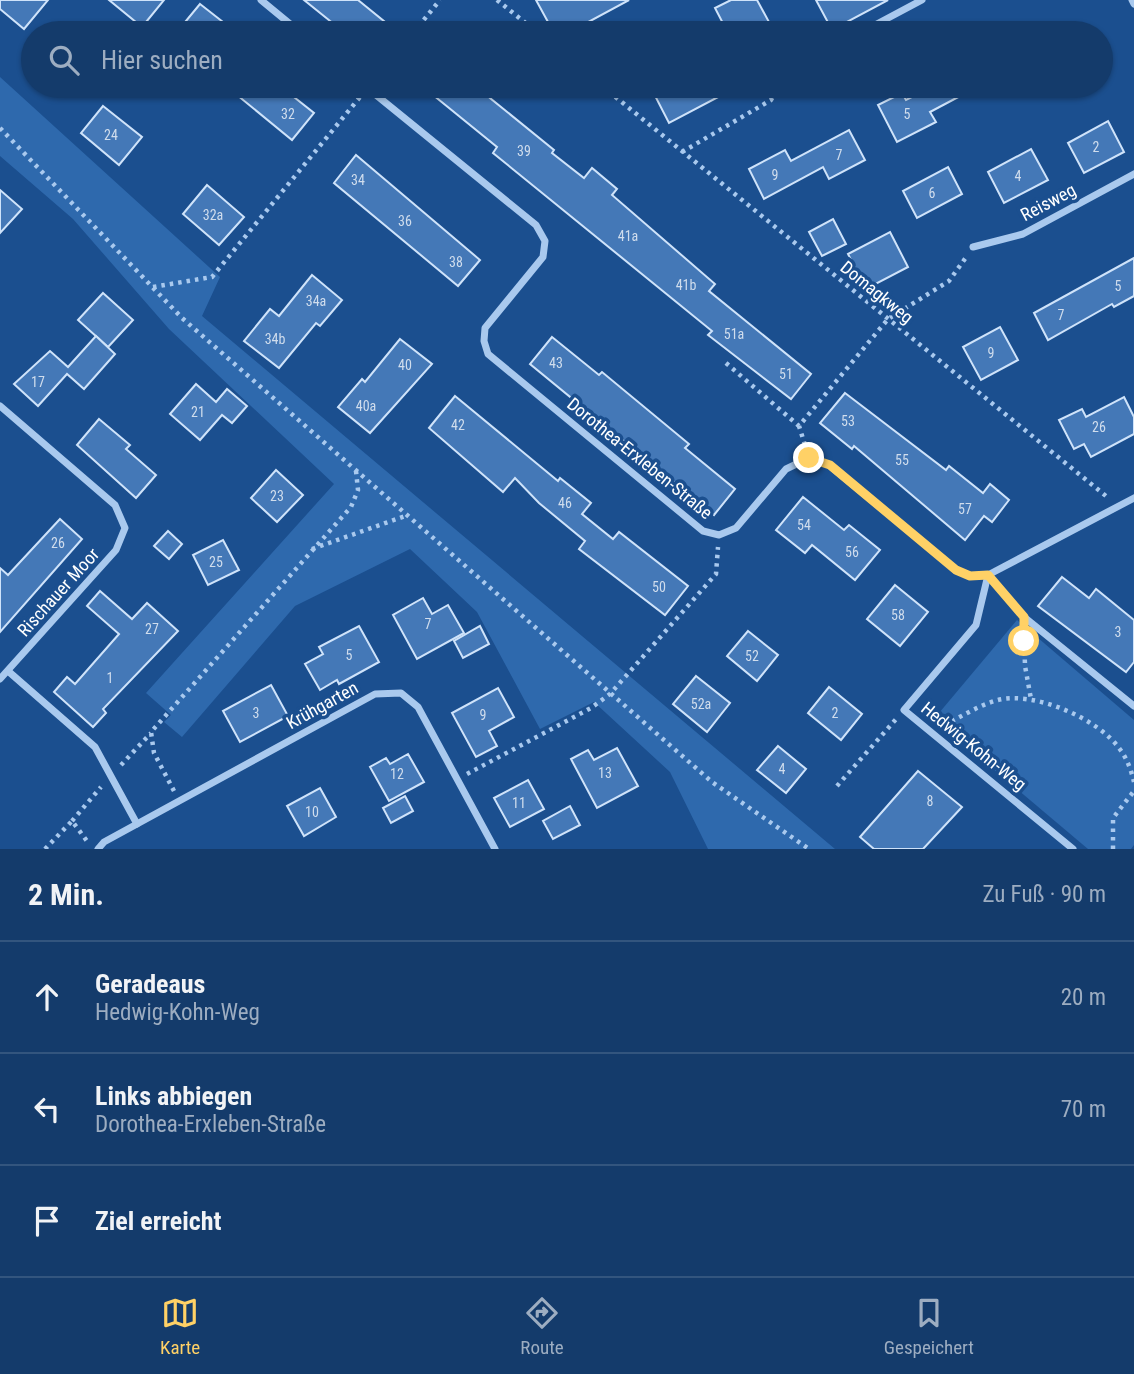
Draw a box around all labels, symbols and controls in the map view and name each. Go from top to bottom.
search box [21,21,1113,98]
icon: search [45,41,83,79]
text: Hier suchen [101,45,223,75]
house number: 32 [281,106,295,122]
house number: 5 [904,106,911,122]
house number: 24 [104,127,118,143]
house number: 2 [1093,139,1100,155]
house number: 39 [517,143,531,159]
house number: 7 [836,147,843,163]
house number: 9 [772,167,778,183]
house number: 4 [1015,168,1022,184]
house number: 34 [351,172,365,188]
street label: Reisweg [1017,179,1079,225]
house number: 6 [929,185,936,201]
house number: 32a [203,207,223,223]
house number: 36 [398,213,412,229]
house number: 41a [618,228,638,244]
house number: 38 [449,254,463,270]
street label: Domagkweg [836,256,918,328]
house number: 41b [676,277,696,293]
house number: 5 [1115,278,1122,294]
house number: 34a [306,293,326,309]
house number: 7 [1058,307,1065,323]
house number: 51a [724,326,744,342]
house number: 34b [265,331,285,347]
house number: 9 [988,345,994,361]
house number: 43 [549,355,563,371]
house number: 40 [398,357,412,373]
house number: 51 [779,366,793,382]
house number: 17 [31,374,45,390]
street label: Dorothea-Erxleben-Straße [563,393,717,523]
house number: 40a [356,398,376,414]
house number: 21 [191,404,205,420]
house number: 53 [841,413,855,429]
house number: 42 [451,417,465,433]
house number: 26 [1092,419,1106,435]
route end [793,442,824,473]
house number: 55 [895,452,909,468]
house number: 23 [270,488,284,504]
house number: 46 [558,495,572,511]
house number: 57 [958,501,972,517]
house number: 54 [797,517,811,533]
house number: 26 [51,535,65,551]
street label: Rischauer Moor [13,543,103,640]
house number: 56 [845,544,859,560]
house number: 25 [209,554,223,570]
house number: 50 [652,579,666,595]
house number: 58 [891,607,905,623]
house number: 7 [425,616,432,632]
house number: 27 [145,621,159,637]
house number: 3 [1115,624,1121,640]
route start [1008,625,1039,656]
house number: 5 [346,647,353,663]
house number: 52 [745,648,759,664]
house number: 1 [107,670,113,686]
street label: Krühgarten [283,677,361,733]
house number: 52a [691,696,711,712]
street label: Hedwig-Kohn-Weg [917,697,1031,795]
house number: 3 [253,705,259,721]
house number: 2 [832,705,839,721]
house number: 9 [480,707,486,723]
house number: 4 [779,761,786,777]
house number: 13 [598,765,612,781]
house number: 12 [390,766,404,782]
house number: 8 [927,793,934,809]
house number: 11 [512,795,526,811]
house number: 10 [305,804,319,820]
text: 2 Min. [28,877,104,912]
text: Zu Fuß · 90 m [982,881,1106,908]
text: Geradeaus [95,969,205,999]
icon: ahead [28,978,66,1016]
text: 20 m [1061,984,1106,1011]
text: Hedwig-Kohn-Weg [95,999,260,1026]
text: Links abbiegen [95,1081,252,1111]
icon: left [28,1090,66,1128]
text: 70 m [1061,1096,1106,1123]
text: Dorothea-Erxleben-Straße [95,1111,326,1138]
icon: arrive [28,1202,66,1240]
text: Ziel erreicht [95,1206,221,1236]
tab: Karte [160,1294,200,1359]
tab: Route [520,1294,564,1359]
tab: Gespeichert [884,1294,974,1359]

